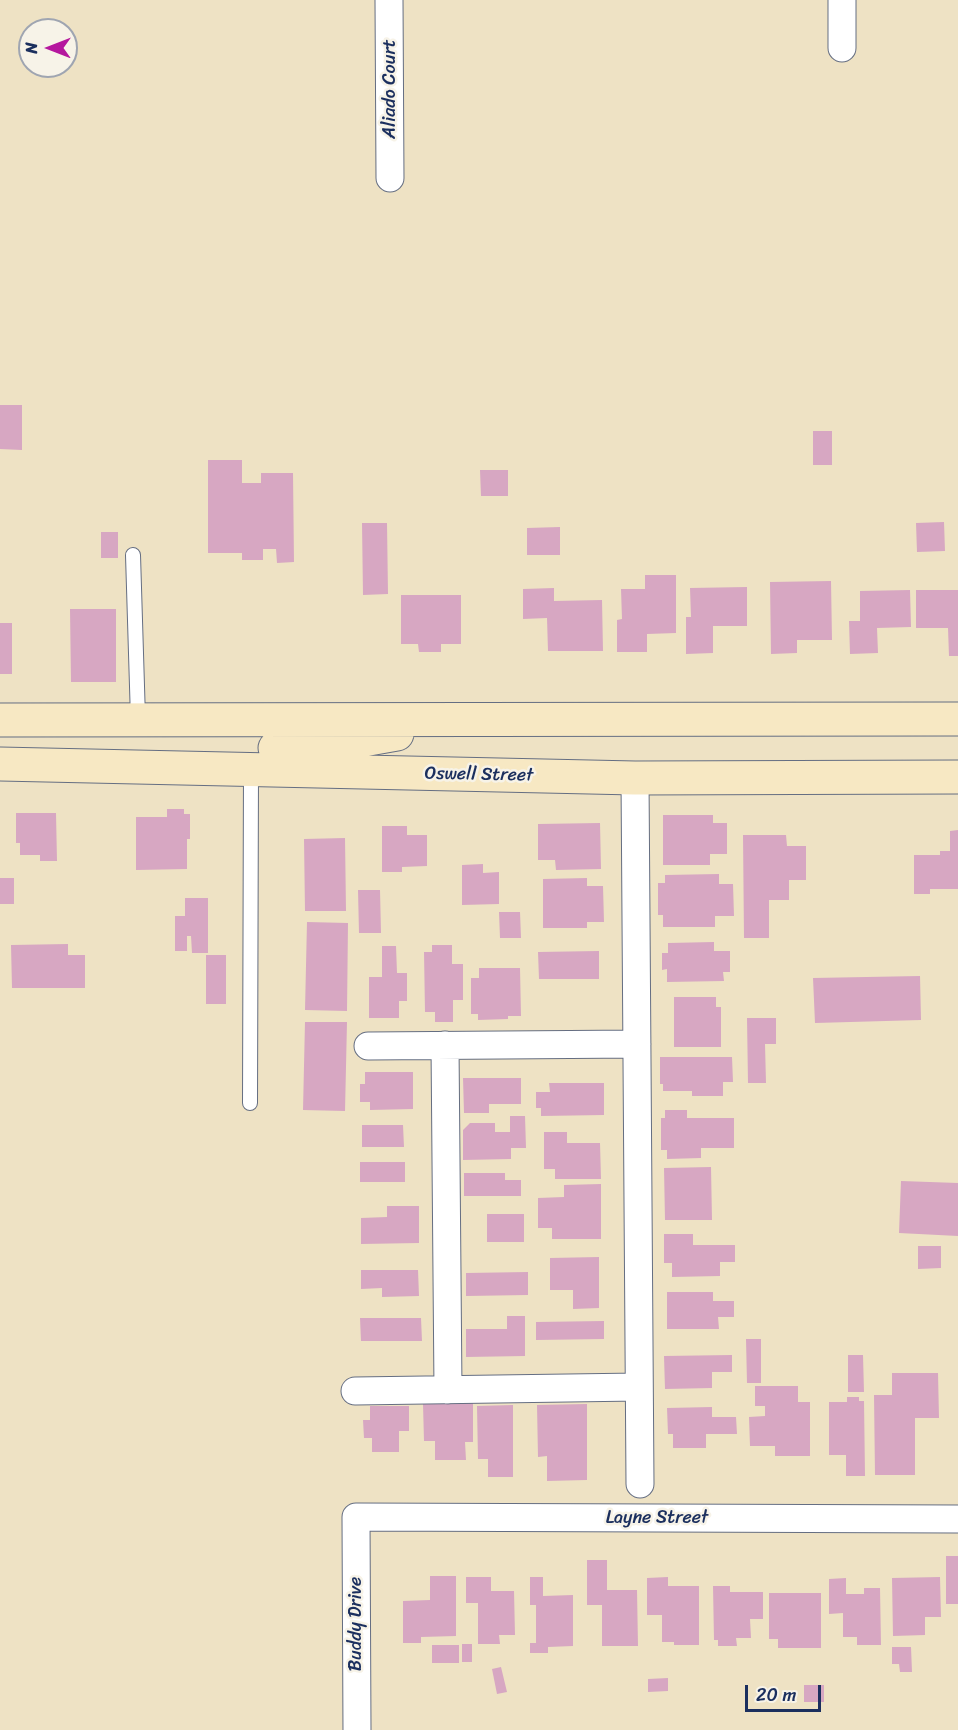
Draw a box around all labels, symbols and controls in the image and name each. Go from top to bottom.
north arrow [18,18,78,78]
street label: Aliado Court [379,39,401,139]
text: N [17,42,46,54]
street label: Oswell Street [424,763,534,787]
street label: Layne Street [606,1507,708,1529]
street label: Buddy Drive [345,1577,367,1671]
scale bar [748,1673,824,1711]
text: 20 m [756,1679,796,1711]

